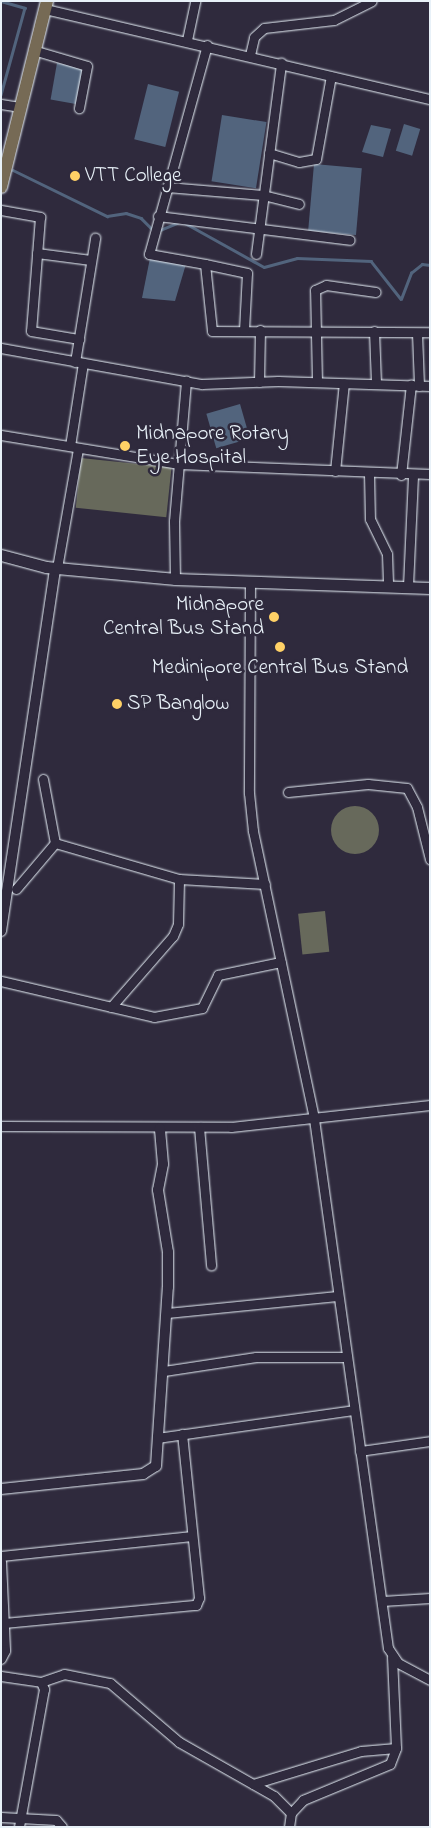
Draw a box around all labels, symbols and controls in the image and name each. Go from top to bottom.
place label: VTT College [85,163,181,189]
marker: VTT College [69,170,81,182]
place label: Midnapore Rotary Eye Hospital [136,421,289,471]
marker: Midnapore Rotary Eye Hospital [118,439,132,453]
place label: Midnapore Central Bus Stand [103,592,264,642]
marker: Midnapore Central Bus Stand [268,611,280,623]
marker: Medinipore Central Bus Stand [274,641,286,653]
place label: Medinipore Central Bus Stand [152,655,408,681]
place label: SP Banglow [127,691,229,717]
marker: SP Banglow [111,698,123,710]

